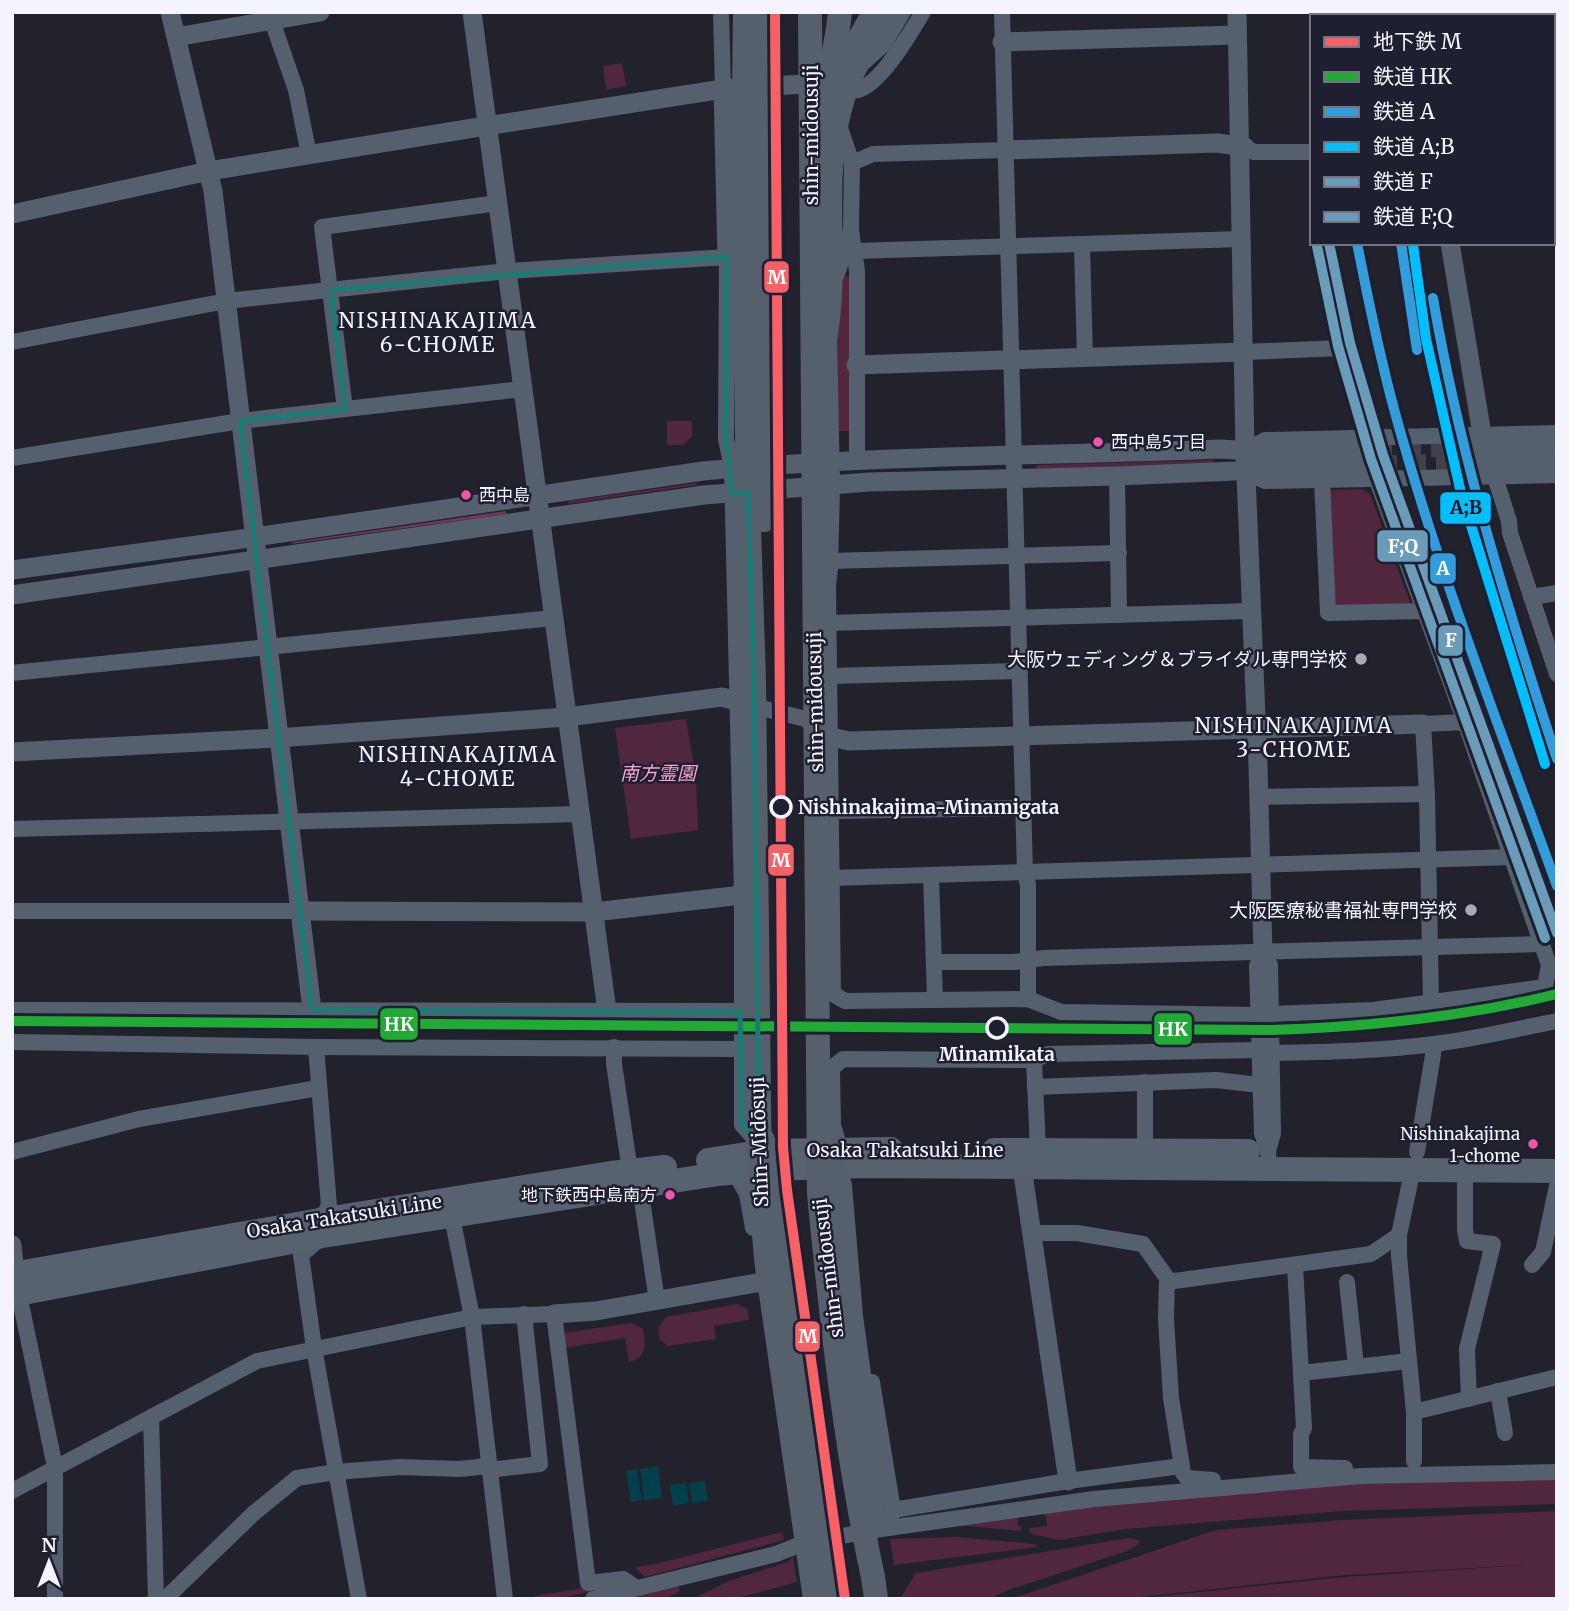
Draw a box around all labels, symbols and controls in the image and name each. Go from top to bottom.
legend [1310,14,1555,245]
text: 地下鉄 M [1373,28,1462,55]
text: 鉄道 HK [1373,63,1453,90]
street label: shin-midousuji [799,65,823,205]
text: 鉄道 A [1373,98,1435,125]
text: 鉄道 A;B [1373,133,1454,160]
text: 鉄道 F [1373,168,1433,195]
text: 鉄道 F;Q [1373,203,1454,230]
line badge: M [763,260,790,294]
text: M [767,265,787,289]
district label: NISHINAKAJIMA 6-CHOME [338,307,538,358]
place label: 西中島5丁目 [1111,431,1206,453]
marker: 西中島5丁目 [1091,435,1105,449]
place label: 西中島 [479,484,530,506]
marker: 西中島 [459,488,473,502]
line badge: A;B [1439,491,1492,525]
text: A;B [1449,495,1482,519]
line badge: F;Q [1376,529,1429,563]
text: F;Q [1388,534,1420,558]
line badge: A [1429,552,1457,585]
text: A [1435,556,1450,580]
line badge: F [1437,624,1464,657]
text: F [1445,628,1457,652]
street label: shin-midousuji [802,631,828,773]
place label: 大阪ウェディング＆ブライダル専門学校 [1007,647,1347,671]
marker: 大阪ウェディング＆ブライダル専門学校 [1353,651,1369,667]
district label: NISHINAKAJIMA 3-CHOME [1194,712,1394,763]
district label: NISHINAKAJIMA 4-CHOME [358,741,558,792]
park label: 南方霊園 [620,761,699,785]
place label: Nishinakajima-Minamigata [798,795,1060,819]
marker: Nishinakajima-Minamigata [770,796,792,818]
line badge: M [767,843,795,877]
text: M [771,848,791,872]
place label: 大阪医療秘書福祉専門学校 [1229,898,1457,922]
marker: 大阪医療秘書福祉専門学校 [1463,902,1479,918]
line badge: HK [379,1007,419,1041]
text: HK [384,1012,415,1036]
line badge: HK [1153,1012,1193,1046]
marker: Minamikata [986,1017,1008,1039]
text: HK [1158,1017,1189,1041]
place label: Minamikata [939,1042,1055,1066]
street label: Shin-Midōsuji [745,1076,773,1208]
place label: Nishinakajima 1-chome [1400,1123,1520,1167]
marker: Nishinakajima 1-chome [1526,1137,1540,1151]
street label: Osaka Takatsuki Line [806,1138,1004,1162]
place label: 地下鉄西中島南方 [521,1184,657,1206]
marker: 地下鉄西中島南方 [663,1188,677,1202]
street label: Osaka Takatsuki Line [245,1189,443,1243]
street label: shin-midousuji [808,1197,848,1339]
line badge: M [794,1320,821,1353]
text: M [798,1324,818,1348]
north arrow [14,1527,84,1597]
text: N [41,1533,57,1557]

